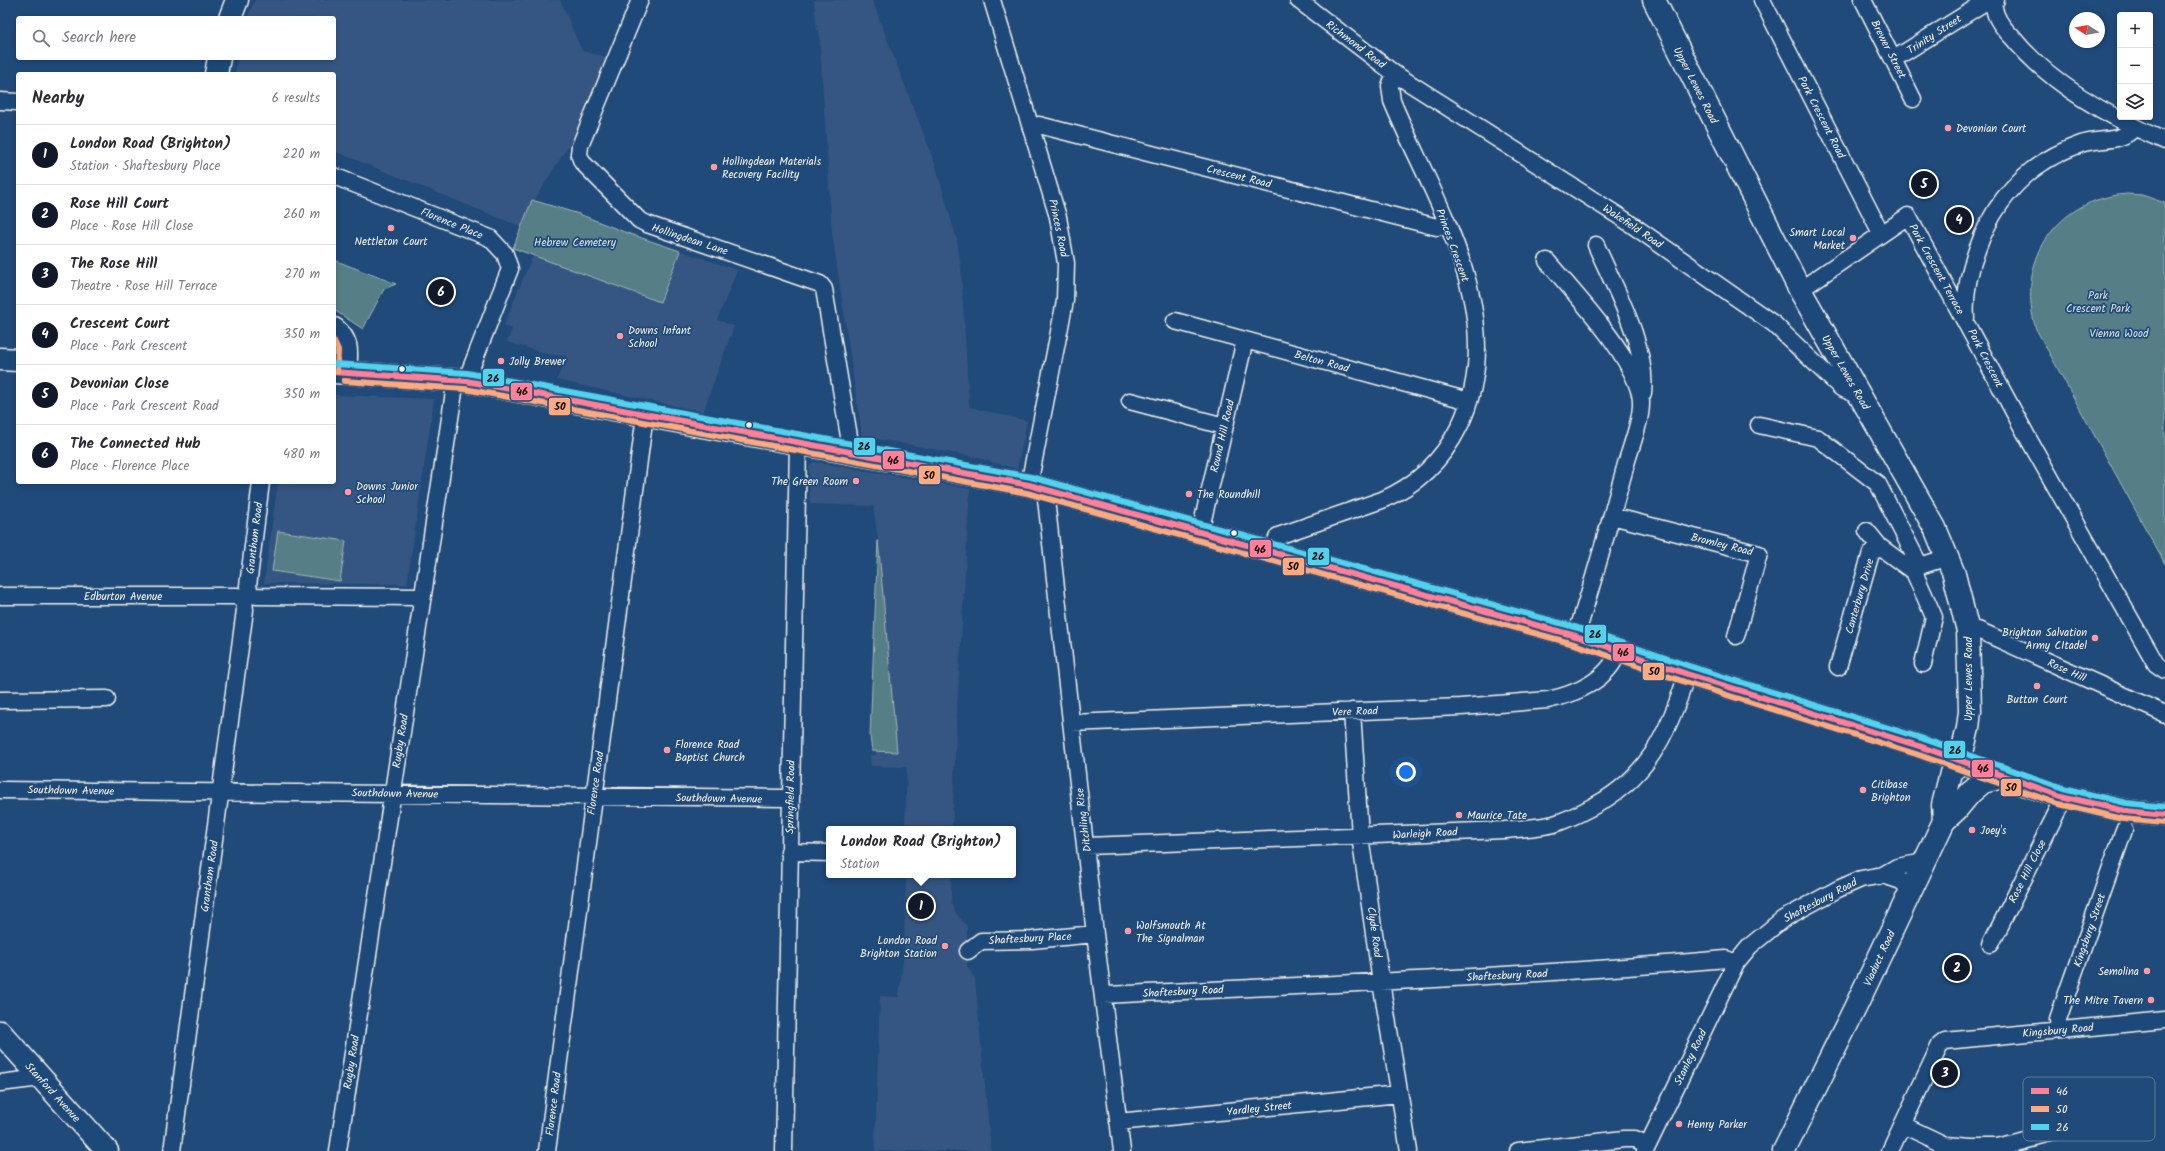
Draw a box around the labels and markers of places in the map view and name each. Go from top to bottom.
place label: Devonian Court [1956,120,2027,138]
marker: Devonian Court [1943,123,1953,133]
place label: Hollingdean Materials Recovery Facility [722,153,821,184]
marker: Hollingdean Materials Recovery Facility [709,162,719,172]
pin: 5 [1911,169,1937,199]
pin: 4 [1946,205,1972,235]
marker: Nettleton Court [386,223,396,233]
place label: Smart Local Market [1789,224,1846,255]
place label: Nettleton Court [355,233,428,251]
marker: Smart Local Market [1848,233,1858,243]
pin: 6 [428,277,454,307]
place label: Downs Infant School [628,322,692,353]
marker: Downs Infant School [615,331,625,341]
place label: Jolly Brewer [509,353,567,371]
marker: Jolly Brewer [496,356,506,366]
unlabelled marker [397,364,407,374]
unlabelled marker [744,420,754,430]
place label: The Green Room [771,473,848,491]
marker: The Green Room [851,476,861,486]
place label: Downs Junior School [356,478,419,509]
place label: The Roundhill [1197,486,1260,504]
marker: Downs Junior School [343,487,353,497]
marker: The Roundhill [1184,489,1194,499]
unlabelled marker [1229,528,1239,538]
place label: Brighton Salvation Army CItadel [2002,624,2087,655]
marker: Brighton Salvation Army CItadel [2090,633,2100,643]
marker: Button Court [2032,681,2042,691]
place label: Button Court [2007,691,2068,709]
place label: Florence Road Baptist Church [675,736,745,767]
marker: Florence Road Baptist Church [662,745,672,755]
place label: Citibase Brighton [1871,776,1911,807]
marker: Citibase Brighton [1858,785,1868,795]
place label: Maurice Tate [1467,807,1527,825]
marker: Maurice Tate [1454,810,1464,820]
place label: Joey's [1980,822,2007,840]
marker: Joey's [1967,825,1977,835]
pin: 1 [908,891,934,921]
place label: Wolfsmouth At The Signalman [1136,917,1206,948]
marker: Wolfsmouth At The Signalman [1123,926,1133,936]
place label: London Road Brighton Station [860,932,938,963]
marker: London Road Brighton Station [940,941,950,951]
pin: 2 [1944,953,1970,983]
place label: Semolina [2098,963,2139,981]
marker: Semolina [2142,966,2152,976]
place label: The Mitre Tavern [2063,992,2143,1010]
marker: The Mitre Tavern [2146,995,2156,1005]
pin: 3 [1932,1058,1958,1088]
place label: Henry Parker [1687,1116,1748,1134]
marker: Henry Parker [1674,1119,1684,1129]

